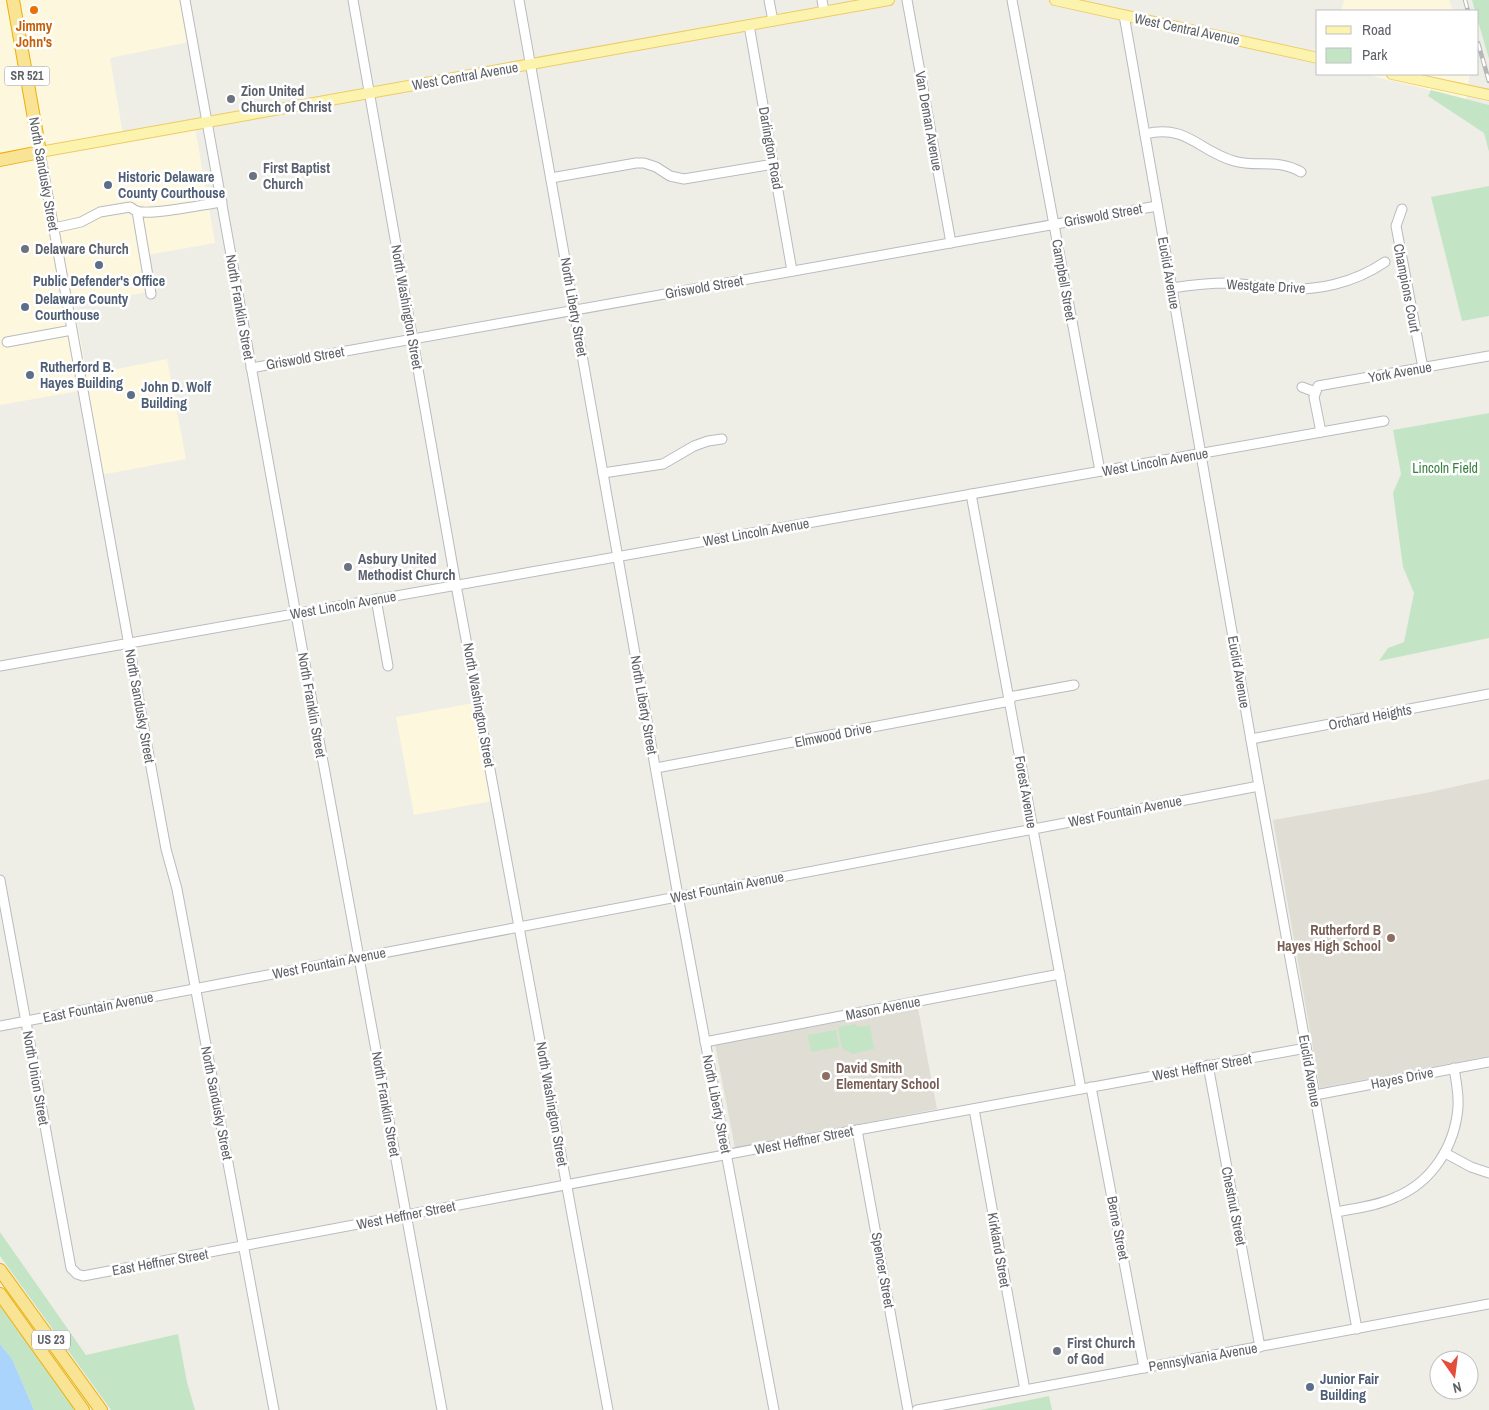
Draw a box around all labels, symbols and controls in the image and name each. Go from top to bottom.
marker: Jimmy John's [28,4,40,16]
street label: West Central Avenue [1133,9,1241,49]
legend [1316,10,1479,75]
place label: Jimmy John's [16,17,53,51]
text: Road [1362,19,1391,40]
text: Park [1362,44,1388,65]
street label: West Central Avenue [411,58,519,94]
road number: SR 521 [5,66,50,85]
street label: Van Deman Avenue [911,70,947,172]
place label: Zion United Church of Christ [241,82,332,116]
marker: Zion United Church of Christ [225,93,237,105]
street label: Darlington Road [755,105,787,191]
street label: North Sandusky Street [25,116,63,232]
place label: First Baptist Church [263,159,330,193]
place label: Historic Delaware County Courthouse [118,168,225,202]
marker: First Baptist Church [247,170,259,182]
marker: Historic Delaware County Courthouse [102,179,114,191]
street label: Griswold Street [1062,199,1144,231]
street label: Euclid Avenue [1154,235,1184,311]
street label: Campbell Street [1048,238,1080,322]
place label: Delaware Church [35,240,129,258]
street label: Champions Court [1390,242,1424,334]
marker: Delaware Church [19,243,31,255]
street label: North Washington Street [387,243,427,371]
street label: North Franklin Street [222,253,258,361]
street label: North Liberty Street [556,256,592,358]
marker: Public Defender's Office [93,259,105,271]
street label: Griswold Street [663,271,745,303]
place label: Public Defender's Office [33,272,165,290]
street label: Westgate Drive [1226,275,1306,297]
place label: Delaware County Courthouse [35,290,129,324]
marker: Delaware County Courthouse [19,301,31,313]
street label: Griswold Street [264,342,346,374]
place label: Rutherford B. Hayes Building [40,358,123,392]
street label: York Avenue [1367,358,1433,386]
marker: Rutherford B. Hayes Building [24,369,36,381]
place label: John D. Wolf Building [141,378,211,412]
marker: John D. Wolf Building [125,389,137,401]
street label: West Lincoln Avenue [1101,444,1209,480]
park label: Lincoln Field [1412,459,1478,477]
street label: West Lincoln Avenue [702,514,810,550]
place label: Asbury United Methodist Church [358,550,456,584]
marker: Asbury United Methodist Church [342,561,354,573]
street label: West Lincoln Avenue [289,587,397,623]
street label: Euclid Avenue [1224,634,1254,710]
street label: North Washington Street [459,641,499,769]
street label: North Sandusky Street [121,648,159,764]
street label: North Franklin Street [294,651,330,759]
street label: North Liberty Street [626,654,662,756]
street label: Orchard Heights [1327,700,1413,734]
street label: Elmwood Drive [793,719,873,751]
street label: Forest Avenue [1011,754,1041,830]
street label: West Fountain Avenue [1067,791,1183,831]
street label: West Fountain Avenue [669,867,785,907]
place label: Rutherford B Hayes High School [1277,921,1381,955]
marker: Rutherford B Hayes High School [1385,932,1397,944]
street label: West Fountain Avenue [271,943,387,983]
street label: East Fountain Avenue [41,987,155,1027]
street label: Mason Avenue [844,992,922,1024]
street label: North Union Street [19,1029,53,1127]
street label: Euclid Avenue [1295,1033,1325,1109]
street label: North Washington Street [532,1040,572,1168]
street label: North Sandusky Street [197,1045,237,1161]
street label: West Heffner Street [1151,1049,1253,1085]
street label: North Franklin Street [368,1050,404,1158]
street label: North Liberty Street [699,1053,735,1155]
place label: David Smith Elementary School [836,1059,939,1093]
street label: Hayes Drive [1369,1063,1435,1093]
marker: David Smith Elementary School [820,1070,832,1082]
street label: West Heffner Street [753,1122,855,1158]
street label: Chestnut Street [1218,1165,1250,1247]
street label: Berne Street [1103,1195,1133,1261]
street label: West Heffner Street [355,1197,457,1233]
street label: Kirkland Street [984,1211,1014,1289]
street label: Spencer Street [867,1231,899,1309]
street label: East Heffner Street [110,1245,210,1279]
road number: US 23 [32,1330,70,1350]
place label: First Church of God [1067,1334,1135,1368]
street label: Pennsylvania Avenue [1147,1339,1259,1375]
marker: First Church of God [1051,1345,1063,1357]
north arrow [1429,1350,1479,1400]
place label: Junior Fair Building [1320,1370,1379,1404]
text: N [1451,1378,1463,1397]
marker: Junior Fair Building [1304,1381,1316,1393]

